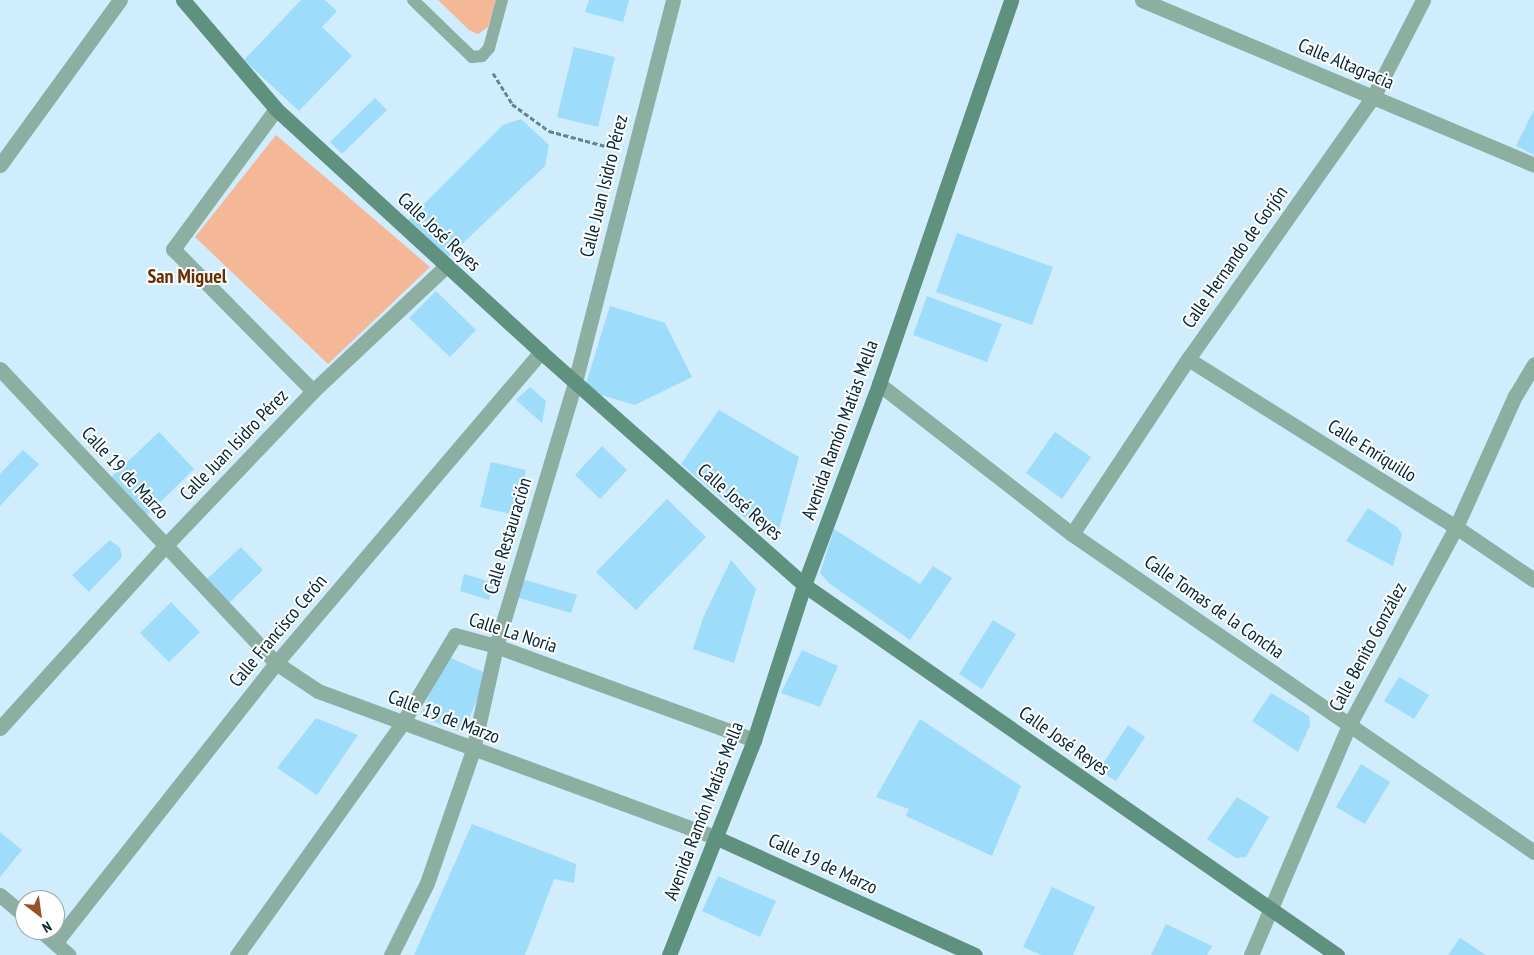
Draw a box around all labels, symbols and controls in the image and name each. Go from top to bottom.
street label: Calle Altagracia [1294,33,1398,95]
street label: Calle Juan Isidro Pérez [575,112,633,260]
street label: Calle Hernando de Gorjón [1177,182,1293,332]
street label: Calle José Reyes [393,188,485,276]
district label: San Miguel [147,264,227,288]
street label: Avenida Ramón Matías Mella [797,337,883,523]
street label: Calle Juan Isidro Pérez [175,385,293,505]
street label: Calle Enriquillo [1323,415,1421,487]
street label: Calle 19 de Marzo [77,422,173,524]
street label: Calle José Reyes [693,459,787,545]
street label: Calle Restauración [479,475,537,597]
street label: Calle Tomas de la Concha [1140,550,1288,664]
street label: Calle Francisco Cerón [224,570,332,692]
street label: Calle Benito González [1324,579,1412,715]
street label: Calle La Noria [466,608,560,658]
street label: Calle 19 de Marzo [385,685,503,749]
street label: Calle José Reyes [1014,701,1114,781]
street label: Avenida Ramón Matías Mella [659,719,749,903]
street label: Calle 19 de Marzo [765,829,881,899]
north arrow [15,890,65,940]
text: N [39,917,55,937]

